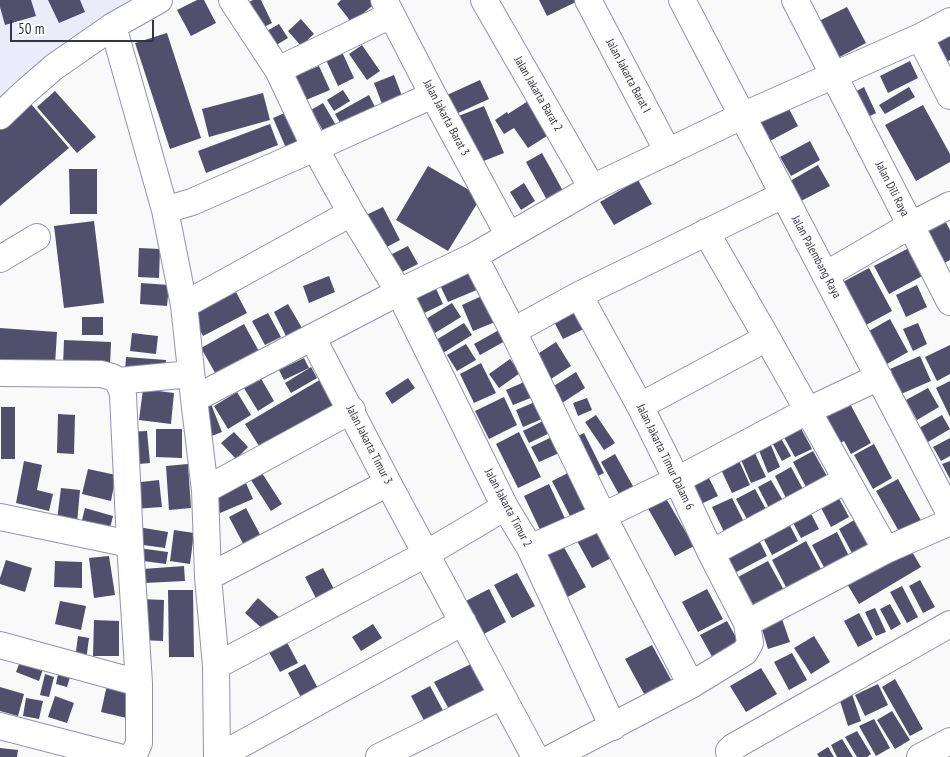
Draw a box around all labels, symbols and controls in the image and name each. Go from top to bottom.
scale bar [12,10,156,42]
text: 50 m [18,19,44,38]
street label: Jalan Jakarta Barat I [602,37,654,115]
street label: Jalan Jakarta Barat 2 [511,54,565,134]
street label: Jalan Jakarta Barat 3 [420,77,472,159]
street label: Jalan Dili Raya [872,159,912,219]
street label: Jalan Palembang Raya [788,213,844,301]
street label: Jalan Jakarta Timur Dalam 6 [633,402,697,512]
street label: Jalan Jakarta Timur 3 [343,403,395,487]
street label: Jalan Jakarta Timur 2 [481,466,535,550]

